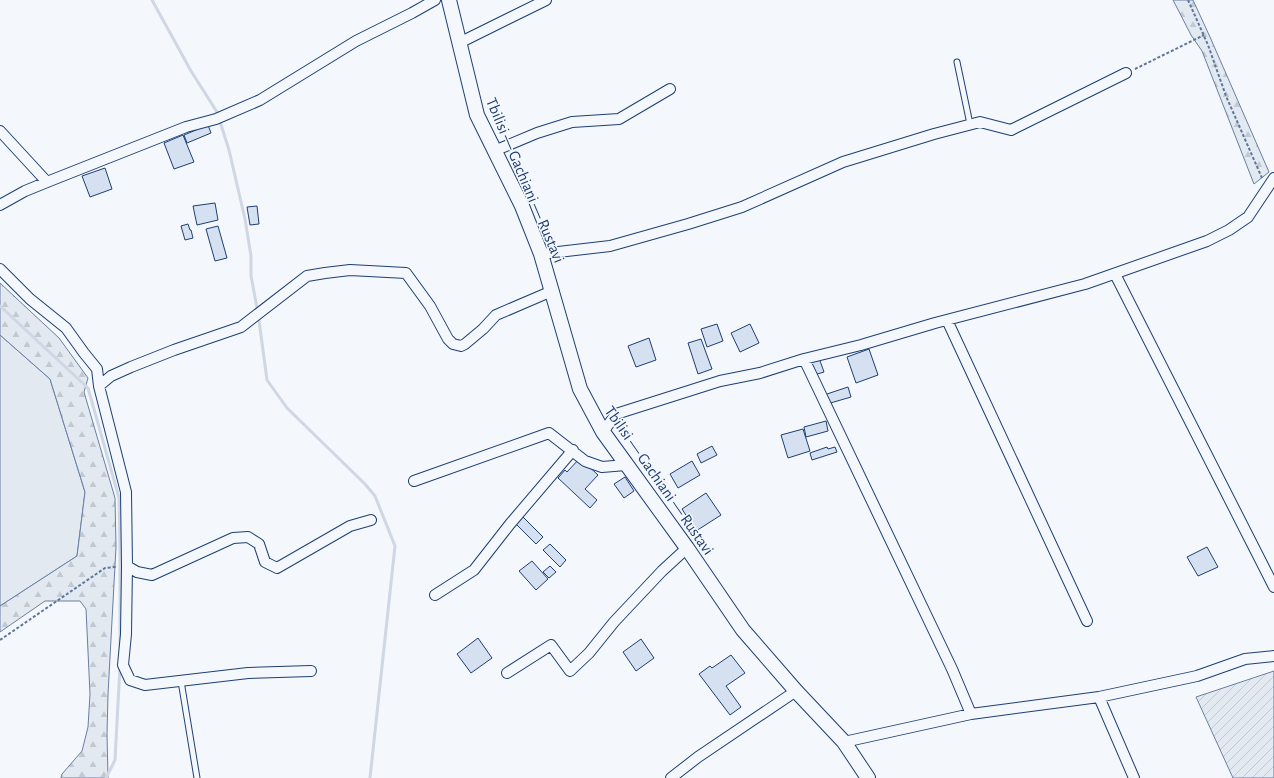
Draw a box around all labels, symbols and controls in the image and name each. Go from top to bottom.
street label: Tbilisi — Gachiani — Rustavi [483,95,567,265]
street label: Tbilisi — Gachiani — Rustavi [602,403,717,558]

